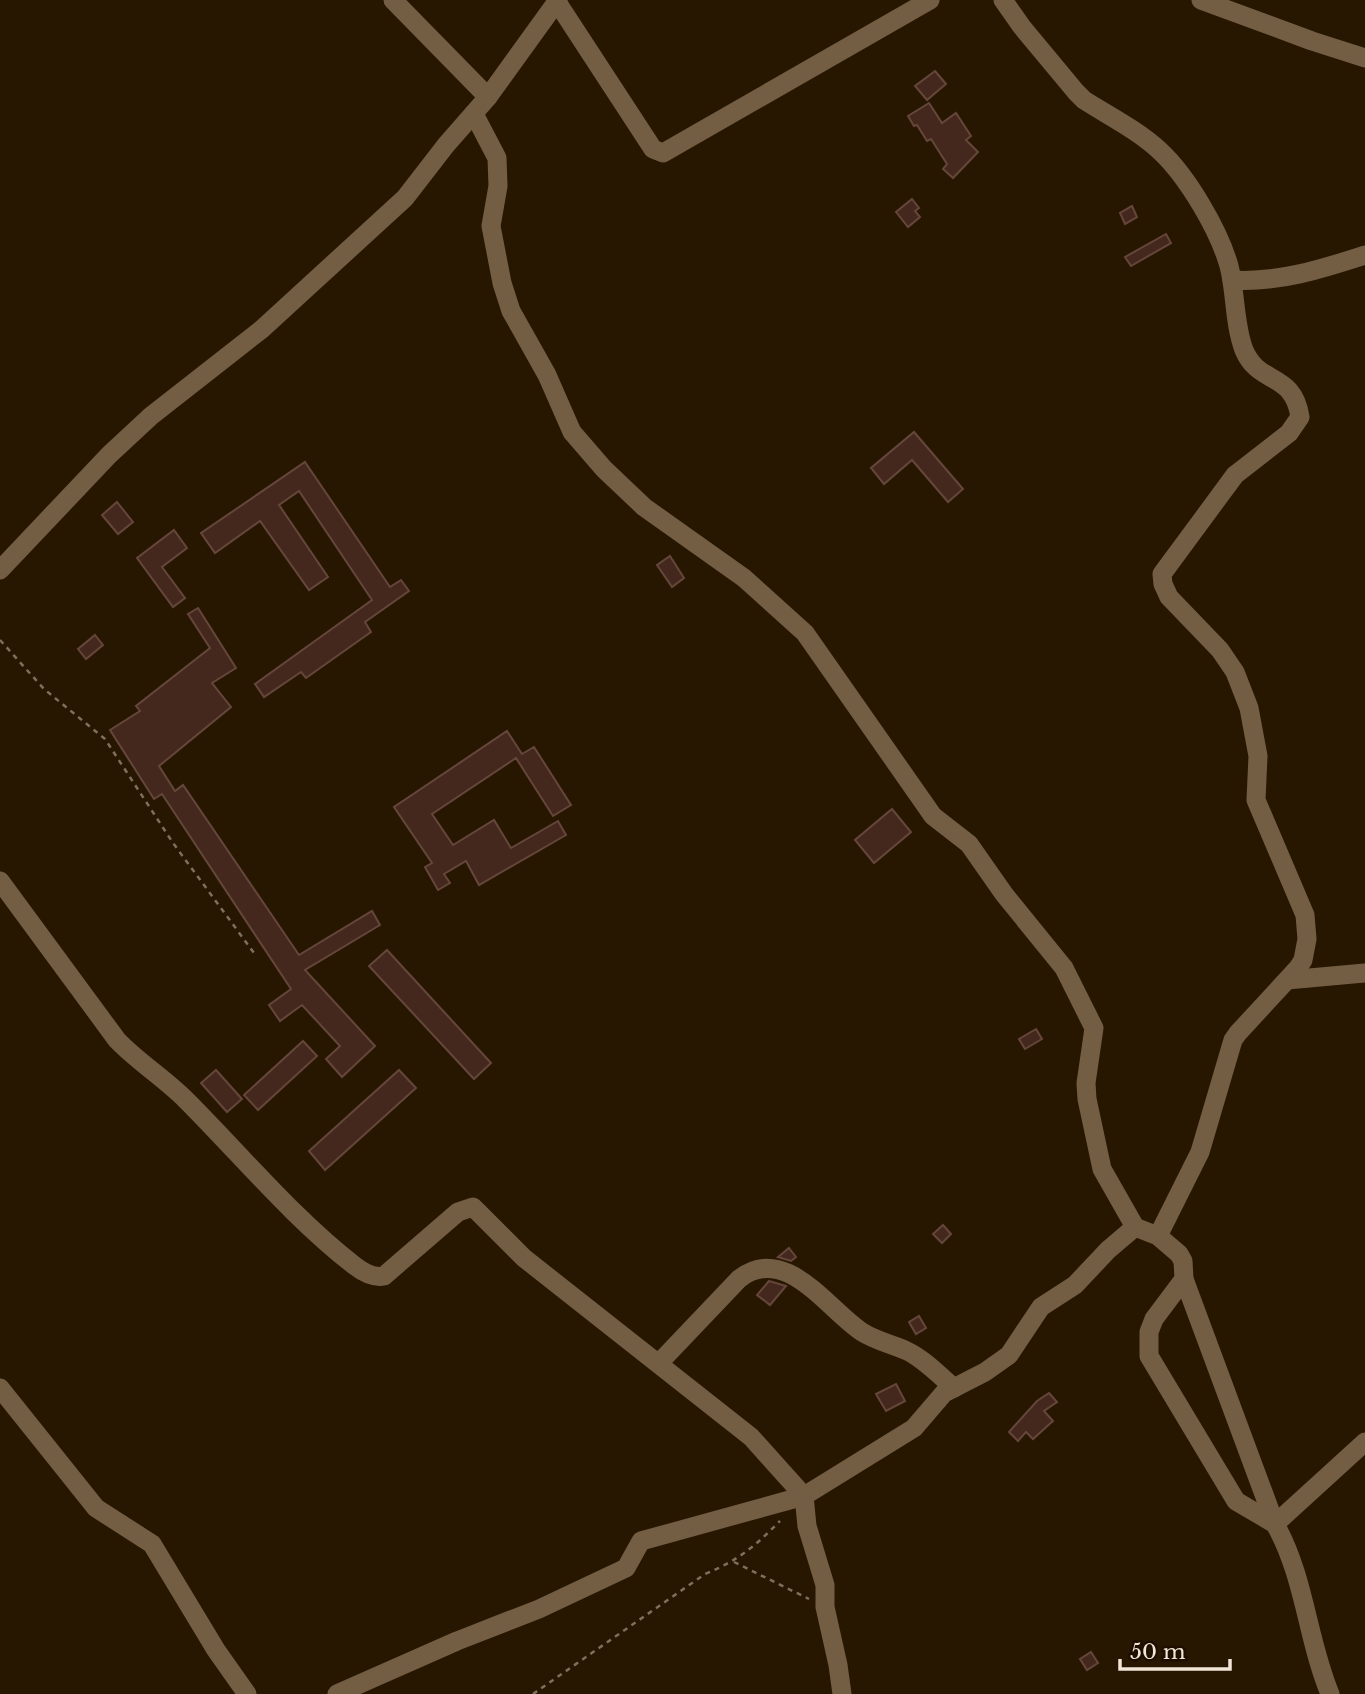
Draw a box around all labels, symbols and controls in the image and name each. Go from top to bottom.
scale bar [1120,1628,1230,1672]
text: 50 m [1130,1639,1186,1665]

